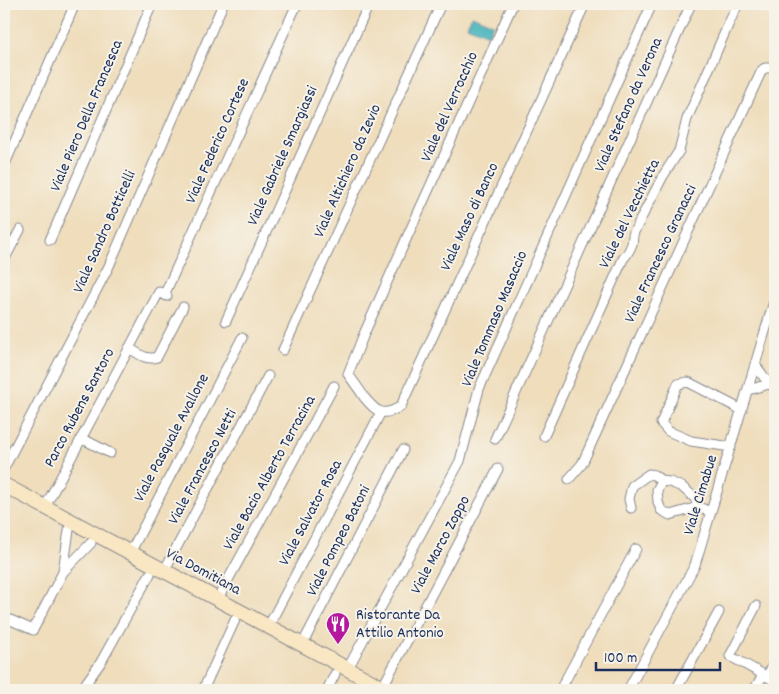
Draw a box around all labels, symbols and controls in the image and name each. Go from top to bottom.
street label: Viale Stefano da Verona [589,33,669,176]
street label: Viale Piero Della Francesca [45,36,130,195]
street label: Viale del Verrocchio [415,48,485,166]
street label: Viale Federico Cortese [180,75,256,207]
street label: Viale Gabriele Smargiassi [242,82,324,230]
street label: Viale Altichiero da Zevio [308,101,388,241]
street label: Viale del Vecchietta [594,155,667,272]
street label: Viale Maso di Banco [435,159,505,275]
street label: Viale Sandro Botticelli [68,167,142,297]
street label: Viale Francesco Granacci [619,181,703,327]
street label: Viale Tommaso Masaccio [456,247,534,391]
street label: Parco Rubens Santoro [39,344,121,472]
street label: Viale Pasquale Avallone [128,370,216,506]
street label: Viale Bacio Alberto Terracina [218,391,322,555]
street label: Viale Francesco Netti [163,405,243,529]
street label: Viale Cimabue [678,452,724,538]
street label: Viale Salvator Rosa [273,456,349,570]
street label: Viale Pompeo Batoni [301,482,377,600]
street label: Viale Marco Zoppo [405,492,477,598]
street label: Via Domitiana [161,543,245,602]
place label: Ristorante Da Attilio Antonio [356,604,444,645]
restaurant icon: Ristorante Da Attilio Antonio [325,611,351,645]
scale bar [596,639,720,671]
text: 100 m [604,648,637,670]

